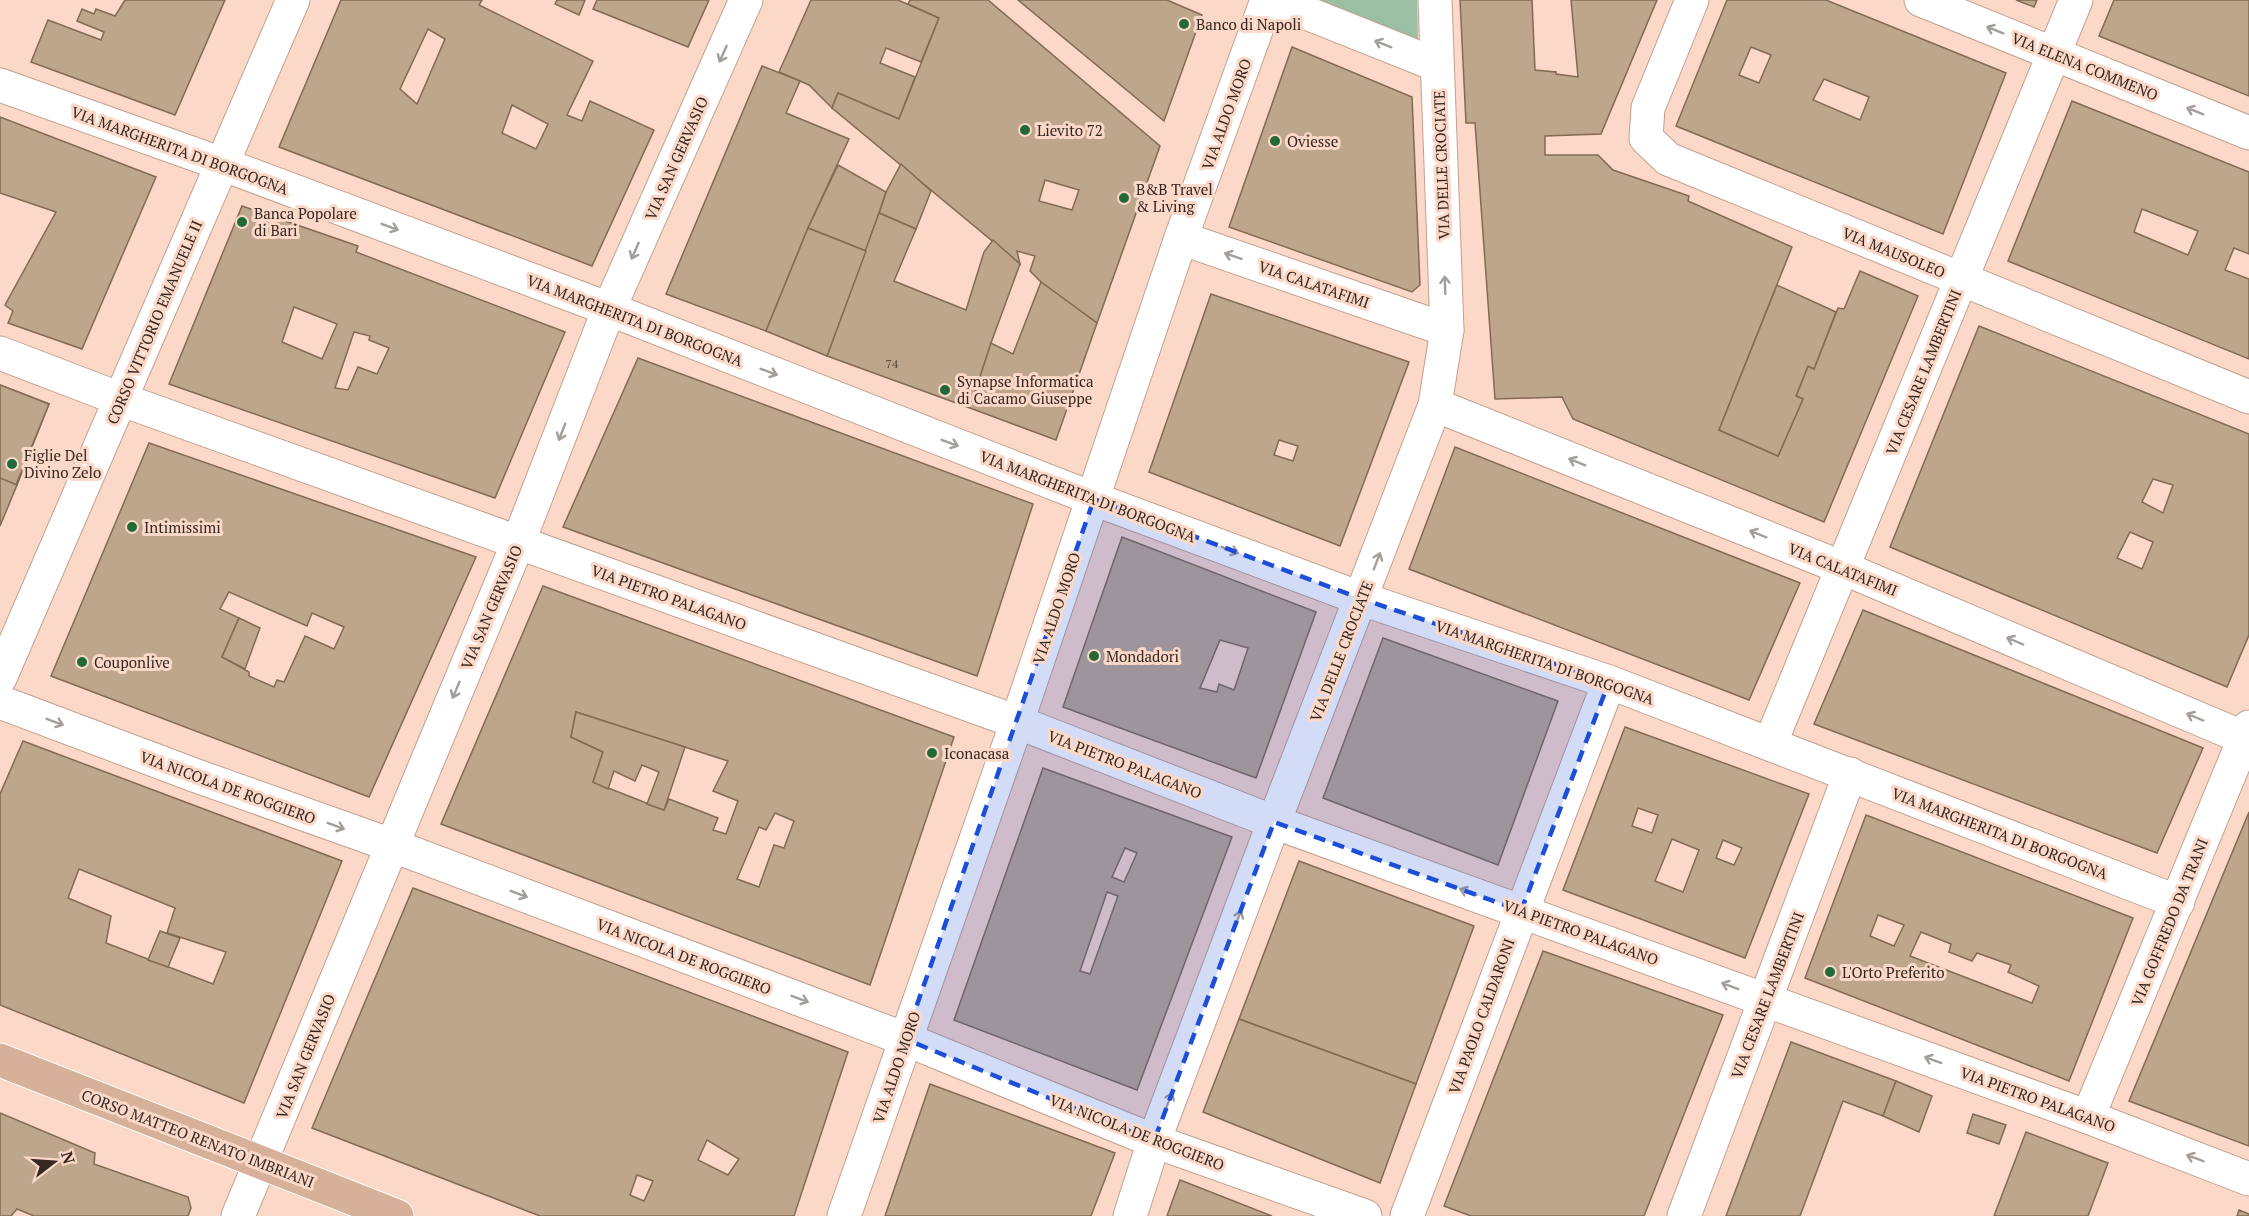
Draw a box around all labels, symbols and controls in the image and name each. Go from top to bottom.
place label: Banco di Napoli [1196,14,1301,34]
marker: Banco di Napoli [1177,17,1191,31]
one-way arrow [1986,24,2005,35]
street label: VIA ELENA COMMENO [2009,27,2161,105]
one-way arrow [1374,38,1393,49]
one-way arrow [716,44,728,62]
street label: VIA ALDO MORO [1197,56,1255,172]
street label: VIA DELLE CROCIATE [1428,90,1454,240]
street label: VIA SAN GERVASIO [640,93,712,223]
street label: VIA MARGHERITA DI BORGOGNA [69,101,292,199]
one-way arrow [2186,105,2205,116]
place label: Lievito 72 [1037,120,1103,140]
marker: Lievito 72 [1018,123,1032,137]
place label: Oviesse [1287,131,1338,151]
marker: Oviesse [1268,134,1282,148]
place label: B&B Travel & Living [1136,179,1213,216]
marker: B&B Travel & Living [1117,191,1131,205]
place label: Banca Popolare di Bari [254,203,357,240]
marker: Banca Popolare di Bari [235,215,249,229]
street label: CORSO VITTORIO EMANUELE II [102,217,206,427]
street label: VIA MAUSOLEO [1839,222,1949,282]
one-way arrow [380,223,399,234]
one-way arrow [629,241,640,260]
one-way arrow [1224,250,1243,261]
street label: VIA CALATAFIMI [1256,256,1372,312]
street label: VIA MARGHERITA DI BORGOGNA [524,269,747,371]
one-way arrow [1440,275,1451,295]
street label: VIA CESARE LAMBERTINI [1881,286,1965,458]
house number: 74 [886,356,899,371]
one-way arrow [759,367,778,378]
place label: Synapse Informatica di Cacamo Giuseppe [957,371,1094,408]
marker: Synapse Informatica di Cacamo Giuseppe [938,383,952,397]
one-way arrow [555,422,566,440]
one-way arrow [941,438,959,449]
place label: Figlie Del Divino Zelo [24,445,101,482]
street label: VIA MARGHERITA DI BORGOGNA [977,445,1200,547]
one-way arrow [1568,456,1586,467]
marker: Figlie Del Divino Zelo [5,457,19,471]
place label: Intimissimi [144,517,221,537]
marker: Intimissimi [125,520,139,534]
one-way arrow [1749,528,1767,539]
street label: VIA CALATAFIMI [1785,538,1901,600]
street label: VIA SAN GERVASIO [456,542,526,672]
one-way arrow [1221,545,1239,556]
street label: VIA ALDO MORO [1027,549,1085,667]
one-way arrow [1372,552,1383,570]
street label: VIA PIETRO PALAGANO [589,560,749,634]
street label: VIA DELLE CROCIATE [1305,578,1377,724]
street label: VIA MARGHERITA DI BORGOGNA [1433,615,1658,709]
one-way arrow [2007,635,2025,646]
place label: Mondadori [1106,646,1179,666]
marker: Mondadori [1087,649,1101,663]
place label: Couponlive [94,652,170,672]
marker: Couponlive [75,655,89,669]
one-way arrow [450,680,461,699]
one-way arrow [2186,711,2205,722]
one-way arrow [45,718,64,729]
street label: VIA PIETRO PALAGANO [1045,725,1205,803]
place label: Iconacasa [944,743,1010,763]
street label: VIA NICOLA DE ROGGIERO [137,746,319,828]
marker: Iconacasa [925,746,939,760]
street label: VIA MARGHERITA DI BORGOGNA [1889,782,2112,884]
one-way arrow [327,821,345,832]
street label: VIA GOFFREDO DA TRANI [2126,835,2212,1009]
one-way arrow [1459,885,1478,896]
one-way arrow [509,889,528,900]
street label: VIA PIETRO PALAGANO [1501,895,1661,969]
street label: VIA CESARE LAMBERTINI [1726,909,1808,1081]
one-way arrow [1233,910,1244,928]
street label: VIA NICOLA DE ROGGIERO [594,913,774,999]
street label: VIA PAOLO CALDARONI [1443,935,1519,1097]
place label: L'Orto Preferito [1842,962,1945,982]
marker: L'Orto Preferito [1823,965,1837,979]
one-way arrow [1721,980,1740,991]
street label: VIA SAN GERVASIO [271,991,339,1121]
one-way arrow [790,995,809,1006]
street label: VIA ALDO MORO [867,1008,925,1126]
one-way arrow [1924,1054,1943,1065]
street label: VIA PIETRO PALAGANO [1958,1062,2118,1136]
street label: CORSO MATTEO RENATO IMBRIANI [79,1084,317,1192]
street label: VIA NICOLA DE ROGGIERO [1047,1089,1227,1175]
one-way arrow [1165,1092,1176,1111]
north arrow [24,1132,84,1192]
text: N [56,1149,81,1167]
one-way arrow [2186,1152,2204,1163]

